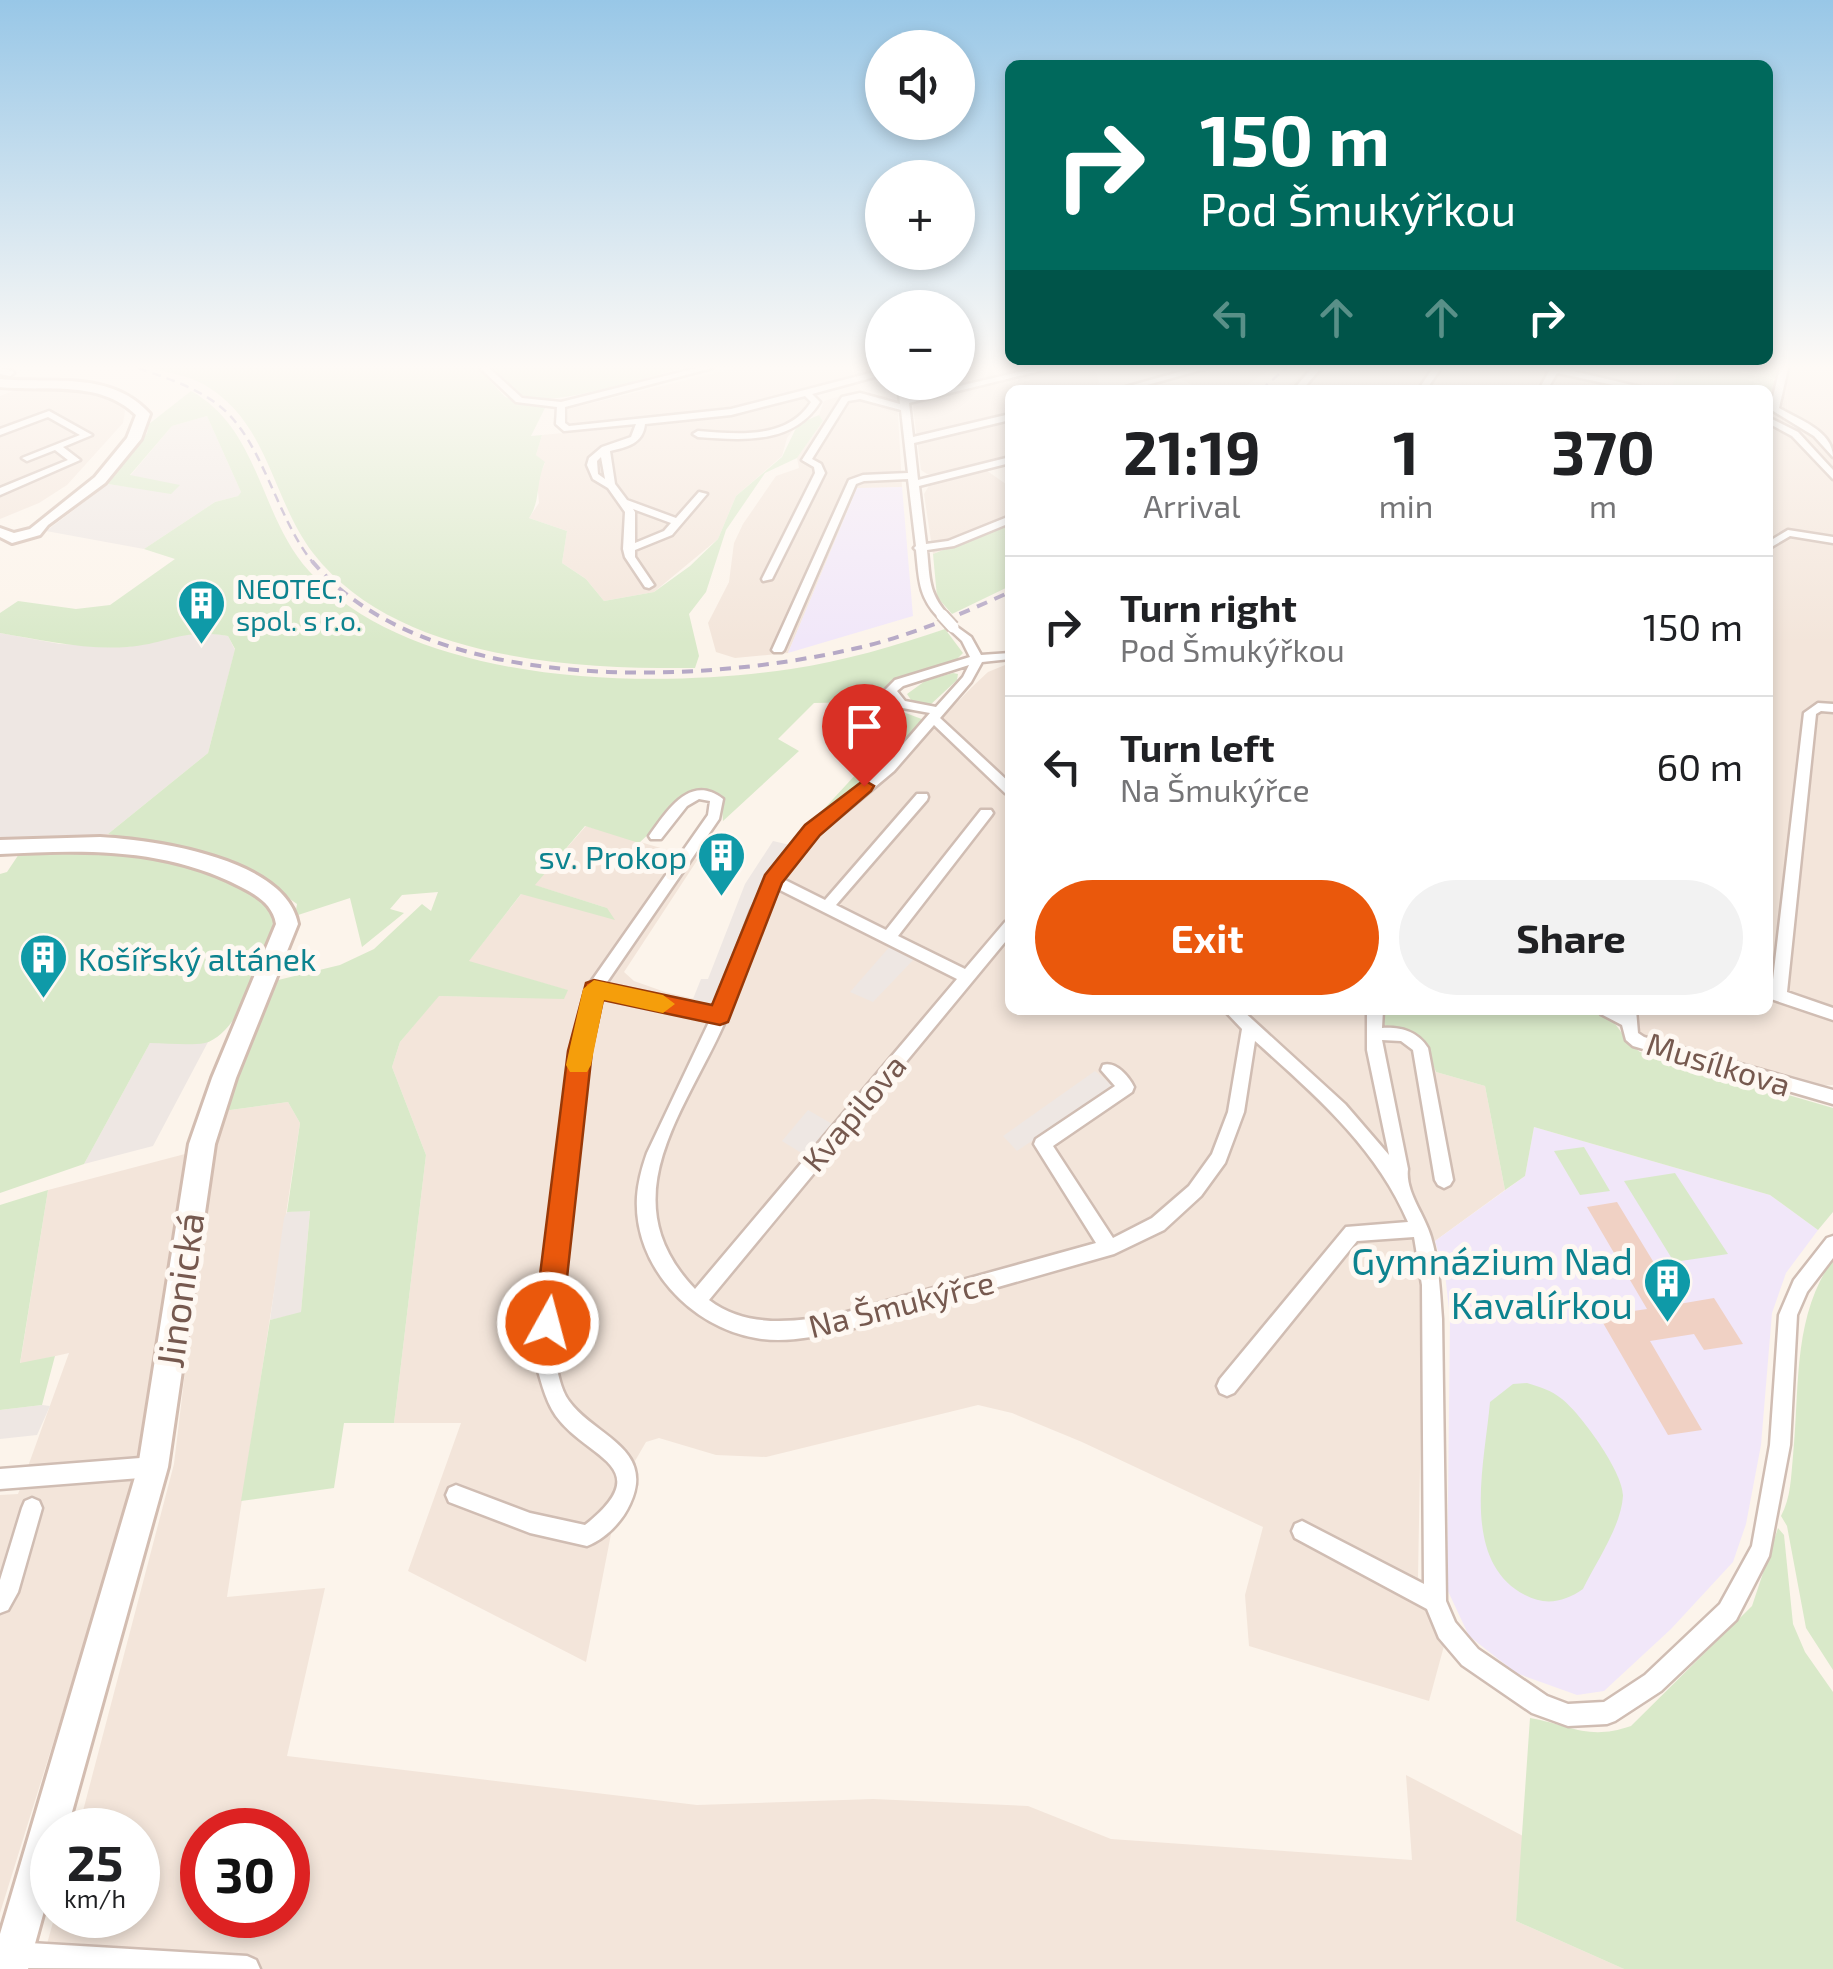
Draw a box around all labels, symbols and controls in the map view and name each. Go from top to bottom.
map controls [865,30,975,400]
button: sound [865,30,975,140]
text: 150 m [1200,96,1390,180]
icon: right [1035,100,1165,230]
button: + [865,160,975,270]
text: Pod Šmukýřkou [1200,181,1516,235]
button: − [865,290,975,400]
icon: left [1204,290,1259,345]
icon: ahead [1309,290,1364,345]
icon: ahead [1414,290,1469,345]
icon: right [1519,290,1574,345]
text: 21:19 [1123,415,1261,487]
text: 1 [1393,415,1419,487]
text: 370 [1551,415,1655,487]
text: Arrival [1143,486,1241,524]
text: min [1379,486,1433,524]
text: m [1589,486,1617,524]
place label: NEOTEC, spol. s r.o. [236,571,362,637]
building icon: NEOTEC, spol. s r.o. [175,578,227,646]
text: Turn right [1120,584,1297,630]
icon: right [1035,599,1090,654]
text: 150 m [1643,603,1743,649]
text: Pod Šmukýřkou [1120,630,1345,668]
pin [822,684,907,787]
icon: arrive [837,699,892,754]
text: Turn left [1120,724,1275,770]
icon: left [1035,739,1090,794]
text: 60 m [1657,743,1743,789]
text: Na Šmukýřce [1120,770,1310,808]
building icon: sv. Prokop [696,830,748,898]
place label: sv. Prokop [538,837,687,875]
button: Exit [1035,880,1379,995]
button: Share [1399,880,1743,995]
building icon: Košířský altánek [17,932,69,1000]
place label: Košířský altánek [78,939,316,977]
street label: Musílkova [1643,1023,1795,1103]
street label: Kvapilova [793,1046,913,1178]
street label: Jinonická [145,1209,213,1371]
place label: Gymnázium Nad Kavalírkou [1351,1237,1633,1327]
building icon: Gymnázium Nad Kavalírkou [1642,1256,1694,1324]
street label: Na Šmukýřce [804,1262,998,1344]
position arrow [496,1271,600,1375]
speed limit sign: 30 [180,1808,310,1938]
text: 25 [67,1831,123,1891]
text: km/h [64,1883,126,1913]

